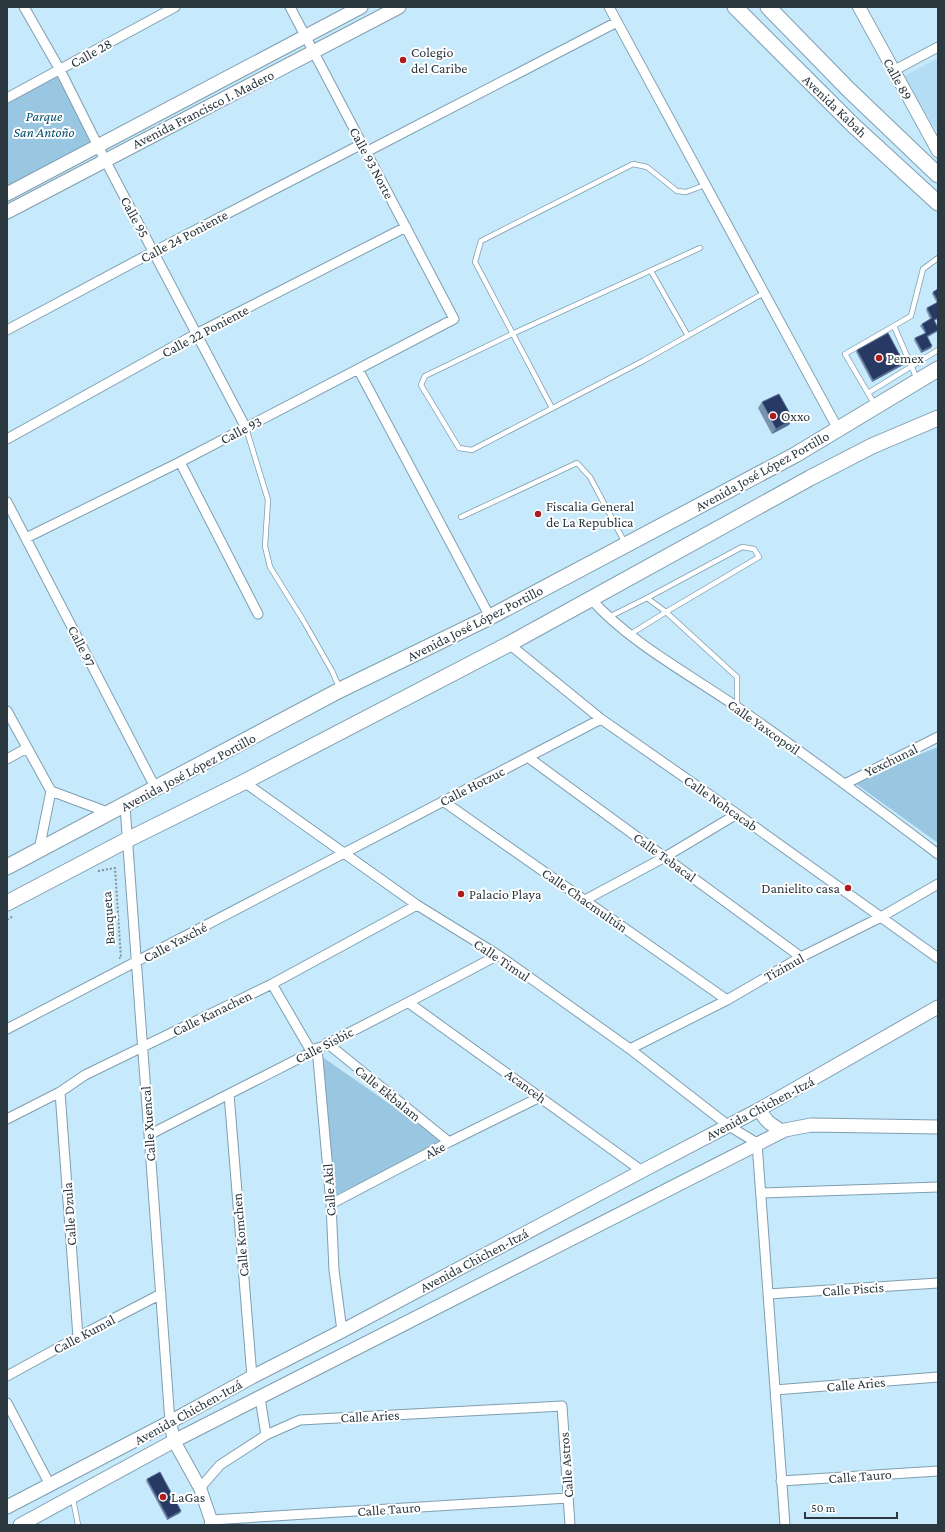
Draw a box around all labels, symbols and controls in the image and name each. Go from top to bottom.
street label: Calle 28 [67,35,115,71]
place label: Colegio del Caribe [411,44,467,76]
marker: Colegio del Caribe [398,55,408,65]
street label: Calle 89 [880,55,916,103]
street label: Avenida Francisco I. Madero [129,66,277,152]
street label: Avenida Kabah [799,71,871,141]
park label: Parque San Antoño [14,108,75,140]
street label: Calle 93 Norte [346,124,398,202]
street label: Calle 95 [118,194,152,240]
street label: Calle 24 Poniente [138,206,230,266]
street label: Calle 22 Poniente [159,301,251,361]
place label: Pemex [887,350,924,366]
marker: Pemex [874,353,884,363]
place label: Oxxo [781,408,810,424]
marker: Oxxo [768,411,778,421]
street label: Calle 93 [218,413,264,447]
street label: Avenida José López Portillo [692,428,832,514]
place label: Fiscalia General de La Republica [546,498,635,530]
marker: Fiscalia General de La Republica [533,509,543,519]
street label: Avenida José López Portillo [404,582,546,664]
street label: Calle 97 [65,623,99,670]
street label: Calle Yaxcopoil [725,696,803,758]
street label: Avenida José López Portillo [118,730,258,814]
street label: Yexchunal [862,740,920,780]
street label: Calle Hotzuc [437,763,507,809]
street label: Calle Nohcacab [681,772,761,834]
street label: Calle Tebacal [631,829,700,885]
street label: Calle Chacmultún [539,865,631,936]
place label: Danielito casa [761,880,841,896]
marker: Danielito casa [843,883,853,893]
place label: Palacio Playa [469,886,542,902]
marker: Palacio Playa [456,889,466,899]
street label: Banqueta [98,890,118,945]
street label: Calle Yaxché [141,919,209,965]
street label: Calle Timul [471,935,533,985]
street label: Tizimul [761,949,807,984]
street label: Calle Kanachen [170,987,255,1039]
street label: Calle Sisbic [292,1023,356,1066]
street label: Calle Ekbalam [352,1062,424,1124]
street label: Acanceh [502,1066,550,1107]
street label: Avenida Chichen-Itzá [703,1072,817,1143]
street label: Calle Xuencal [137,1085,159,1162]
street label: Ake [422,1138,448,1162]
street label: Calle Akil [319,1163,339,1217]
street label: Calle Dzula [59,1181,79,1246]
street label: Calle Komchen [228,1192,252,1277]
street label: Avenida Chichen-Itzá [417,1224,531,1295]
street label: Calle Piscis [822,1279,884,1299]
street label: Calle Kumal [50,1311,118,1357]
street label: Calle Aries [826,1373,886,1395]
street label: Avenida Chichen-Itzá [131,1376,245,1448]
street label: Calle Aries [340,1406,400,1426]
street label: Calle Astros [556,1432,576,1498]
street label: Calle Tauro [828,1466,892,1486]
place label: LaGas [171,1489,205,1505]
marker: LaGas [158,1492,168,1502]
scale bar [805,1494,897,1520]
street label: Calle Tauro [357,1499,421,1519]
text: 50 m [811,1501,836,1515]

